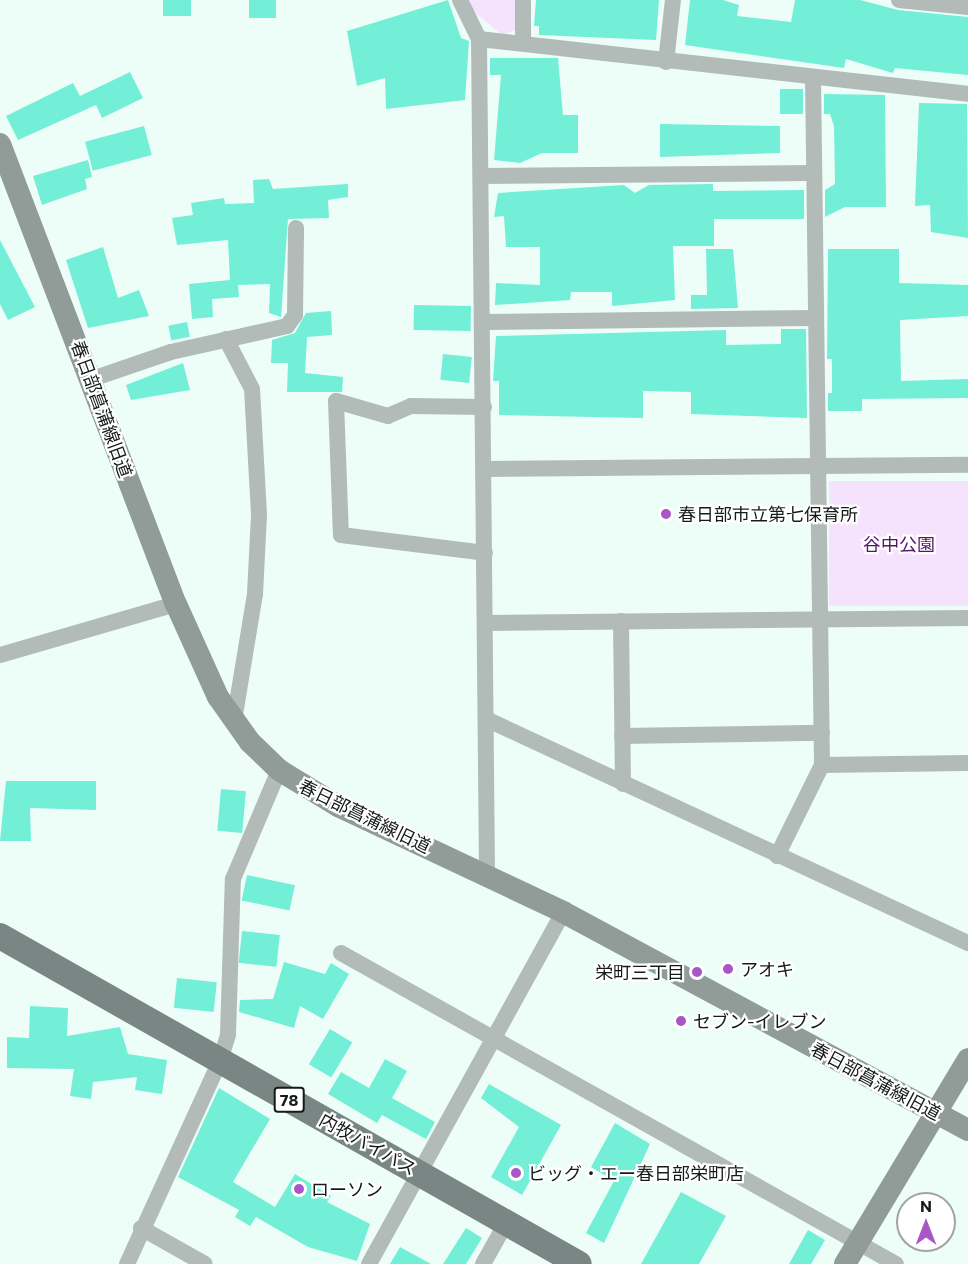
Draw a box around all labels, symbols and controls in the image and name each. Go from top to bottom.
street label: 春日部菖蒲線旧道 [67,338,137,480]
place label: 春日部市立第七保育所 [678,503,858,525]
marker: 春日部市立第七保育所 [659,507,673,521]
park label: 谷中公園 [863,533,935,555]
street label: 春日部菖蒲線旧道 [296,775,434,857]
place label: アオキ [740,958,794,980]
place label: 栄町三丁目 [595,961,685,983]
marker: アオキ [721,962,735,976]
marker: 栄町三丁目 [690,965,704,979]
place label: セブン-イレブン [693,1010,827,1032]
marker: セブン-イレブン [674,1014,688,1028]
street label: 春日部菖蒲線旧道 [807,1038,945,1124]
road number: 78 [272,1087,306,1113]
street label: 内牧バイパス [316,1108,420,1180]
place label: ビッグ・エー春日部栄町店 [528,1162,744,1184]
marker: ビッグ・エー春日部栄町店 [509,1166,523,1180]
place label: ローソン [311,1178,383,1200]
marker: ローソン [292,1182,306,1196]
north arrow [896,1192,956,1252]
text: N [920,1196,932,1215]

